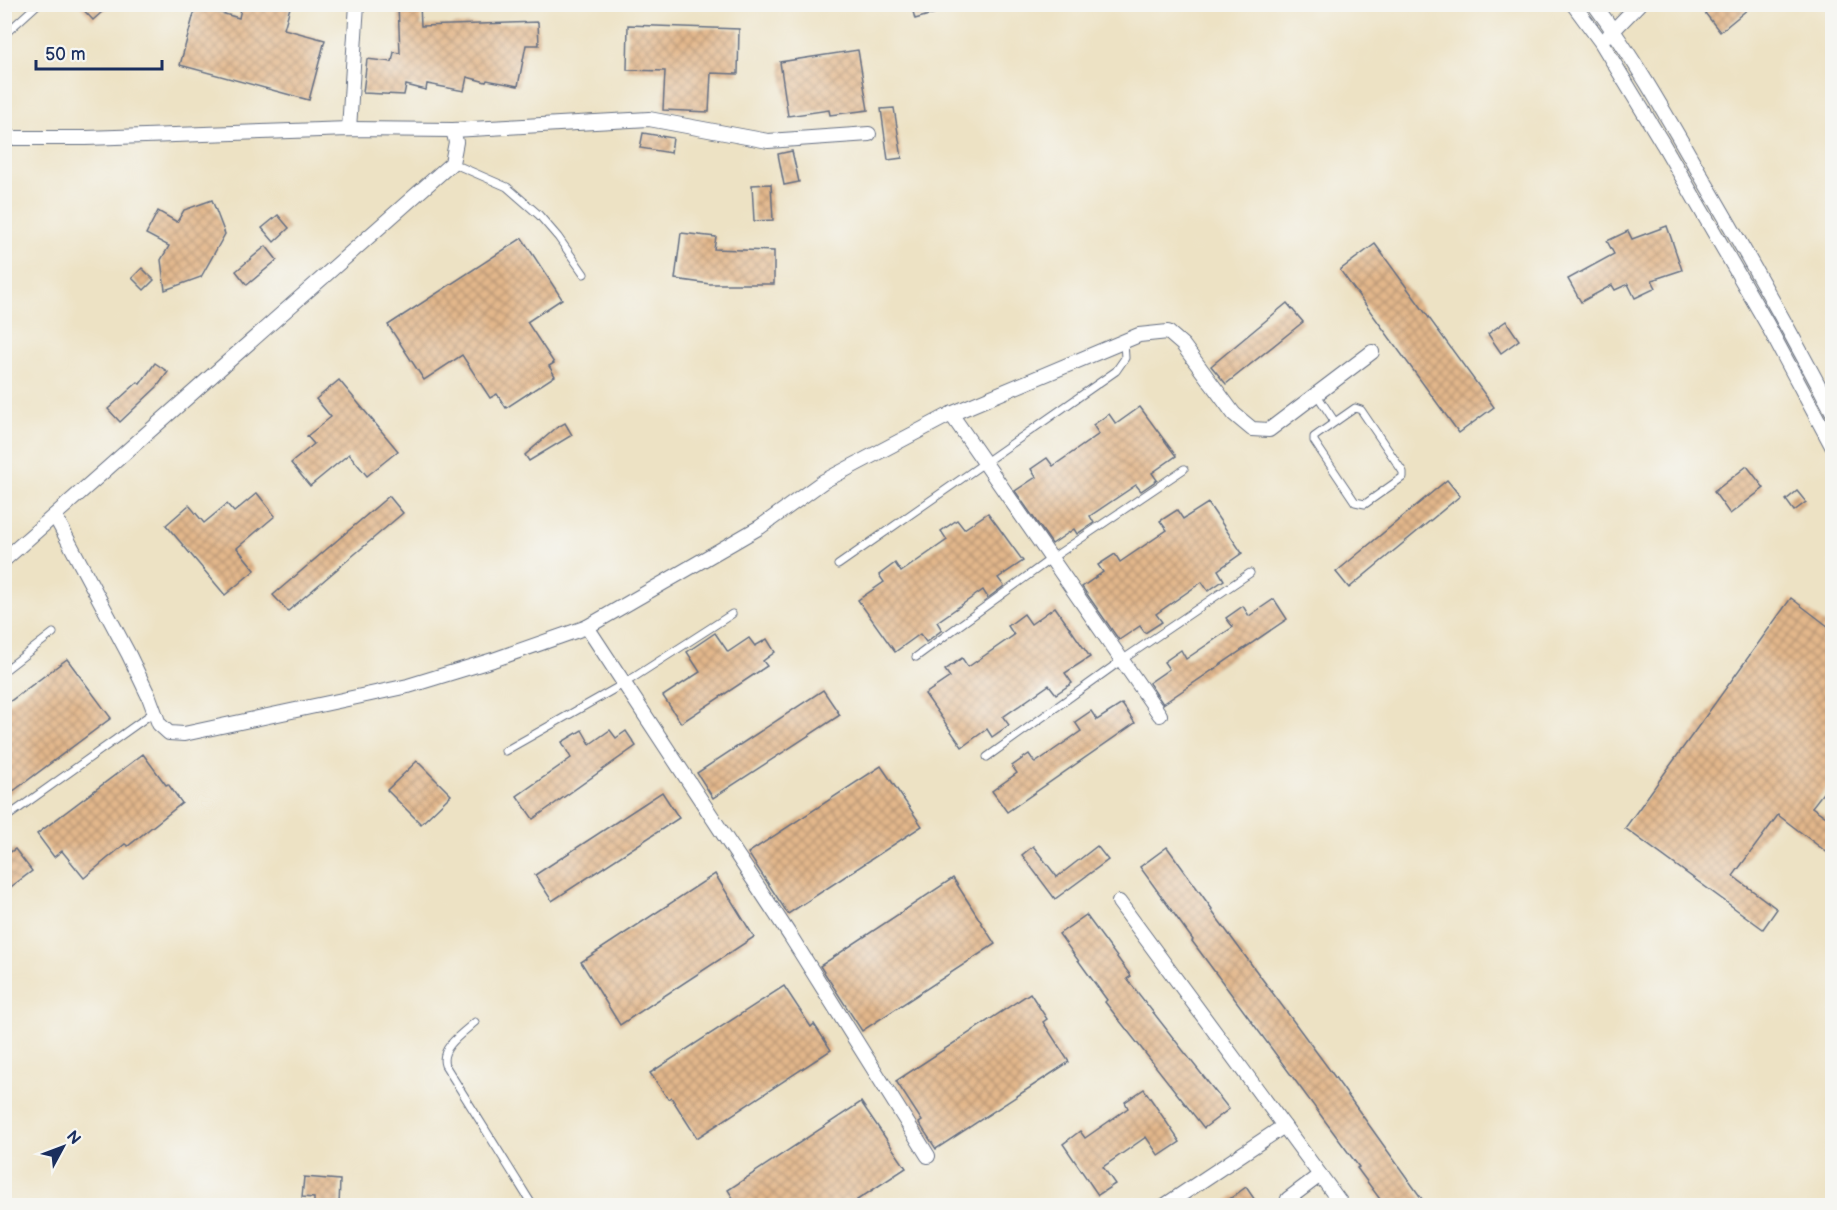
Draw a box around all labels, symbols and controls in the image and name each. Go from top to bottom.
scale bar [36,33,162,71]
text: 50 m [45,44,86,65]
north arrow [33,1117,93,1177]
text: N [62,1127,84,1149]

